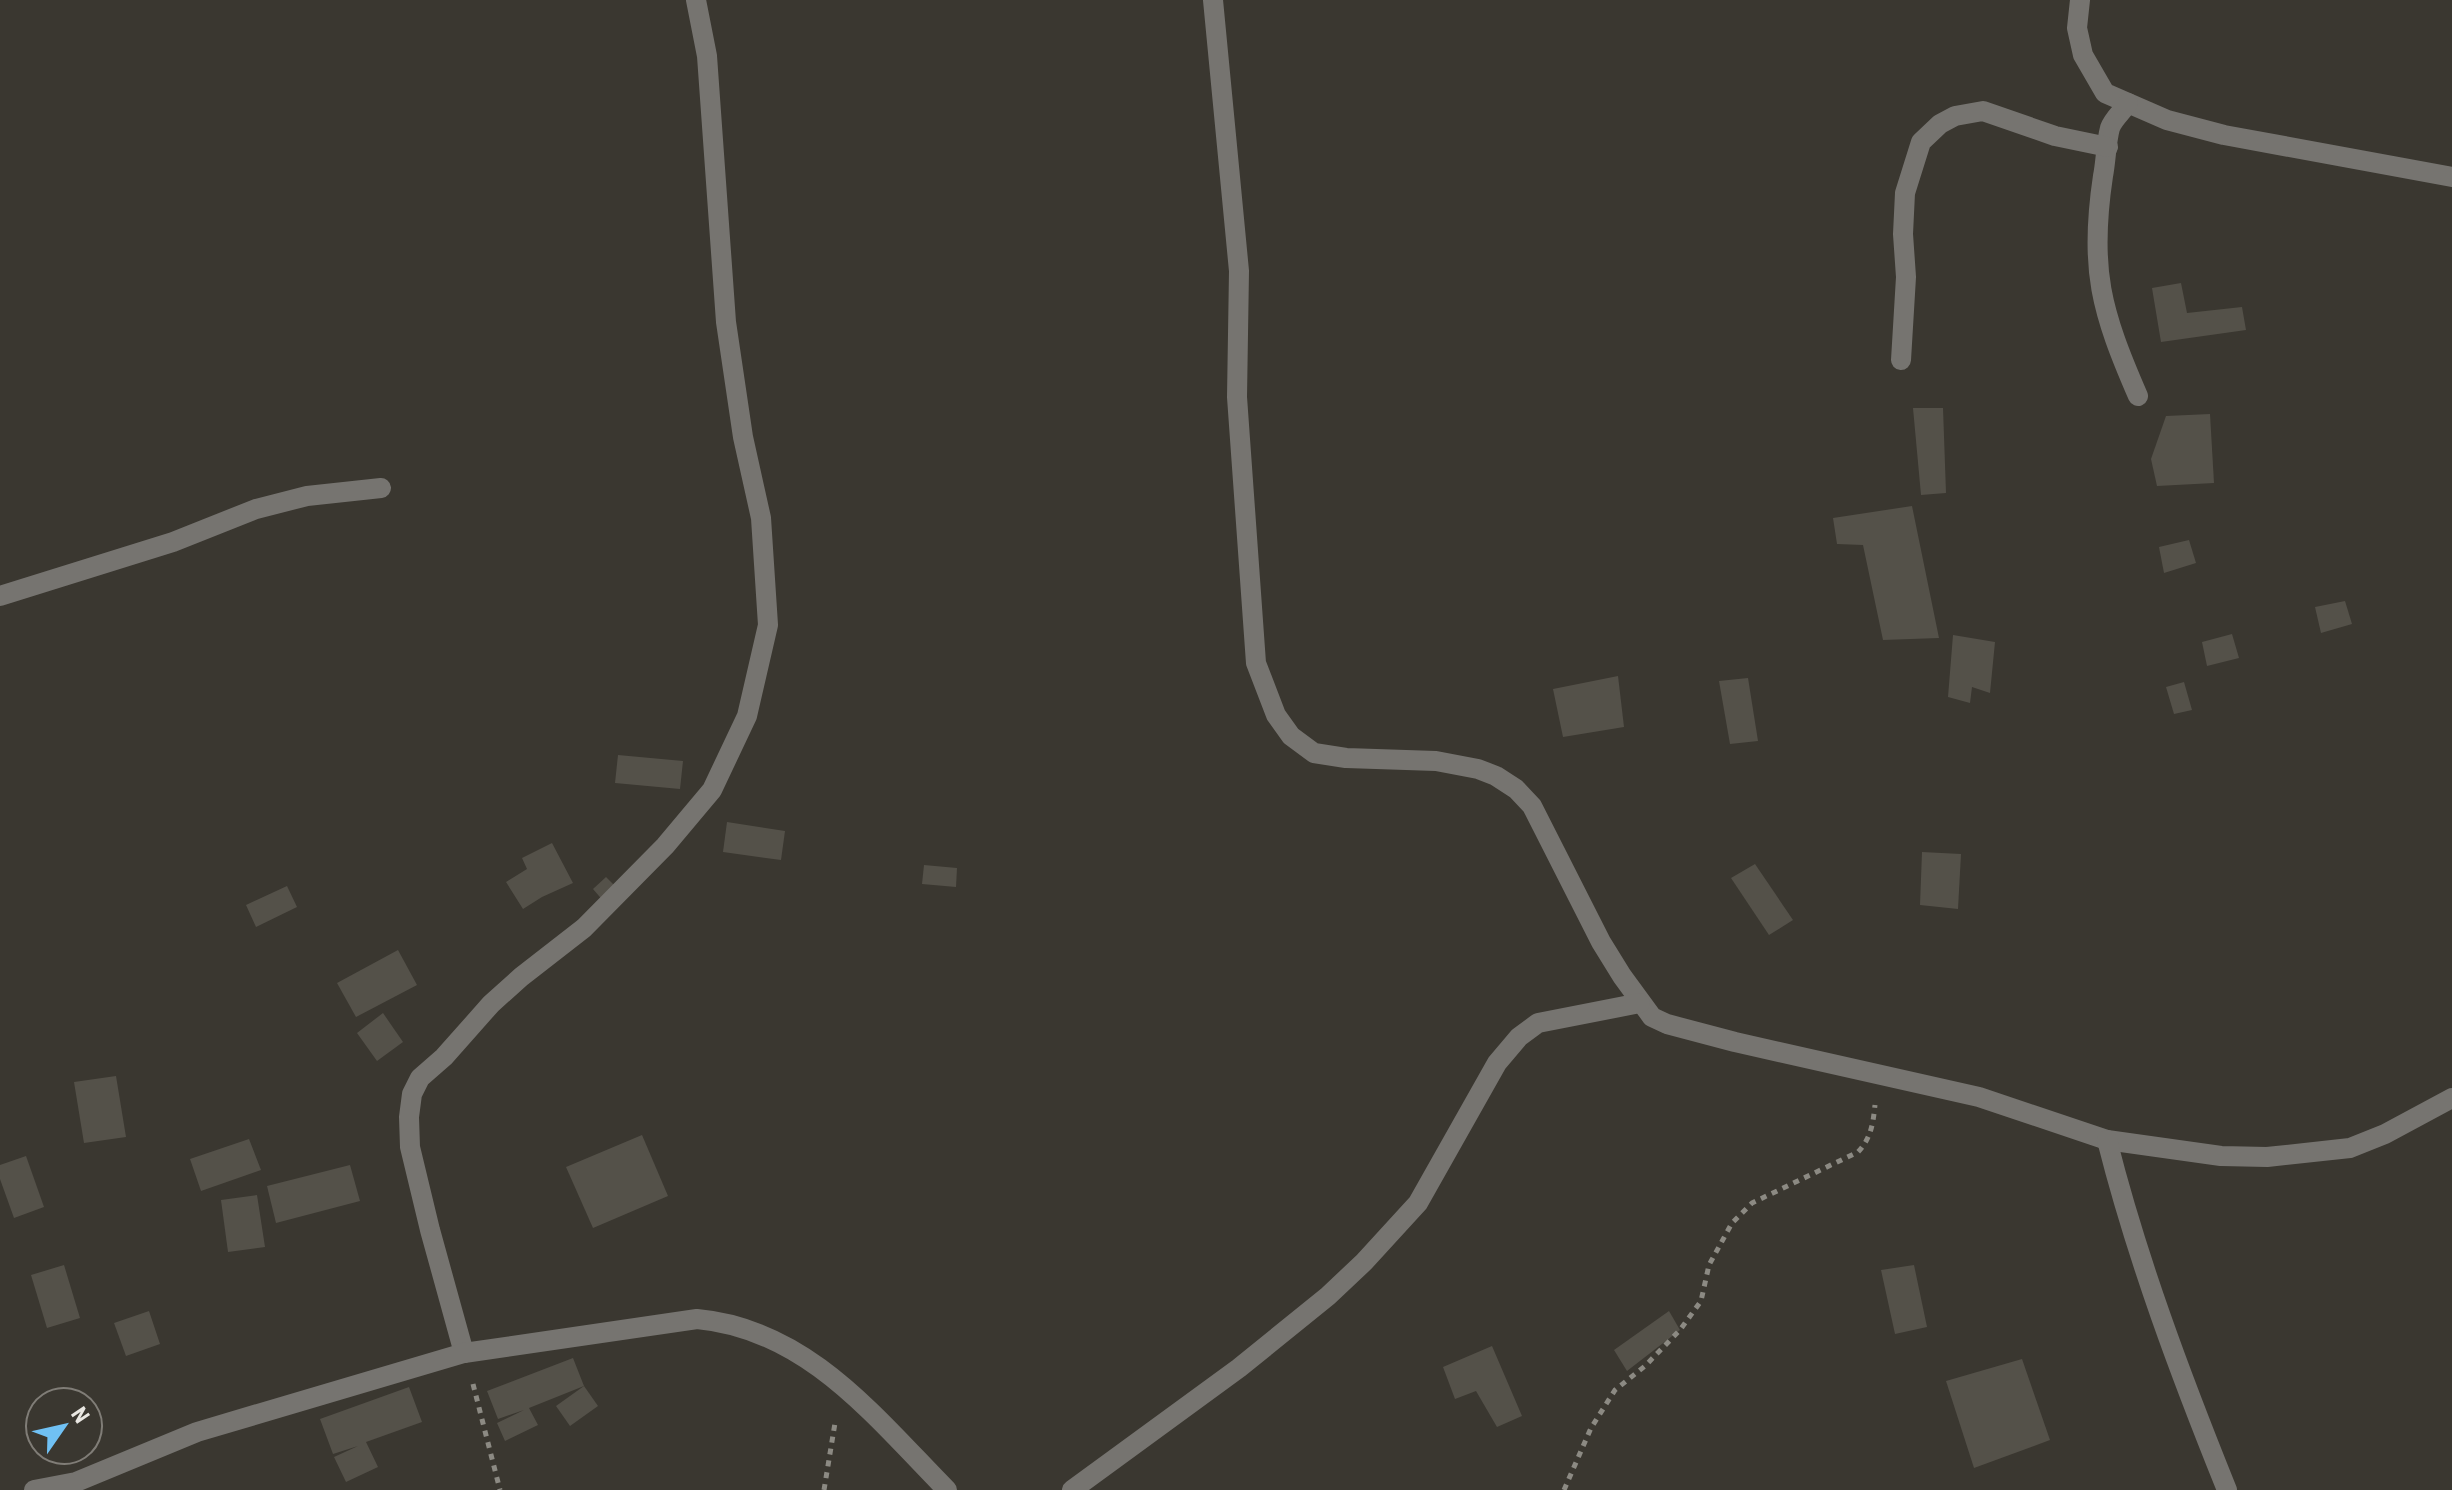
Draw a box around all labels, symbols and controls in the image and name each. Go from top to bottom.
north arrow [24,1386,104,1466]
text: N [66,1403,94,1428]

